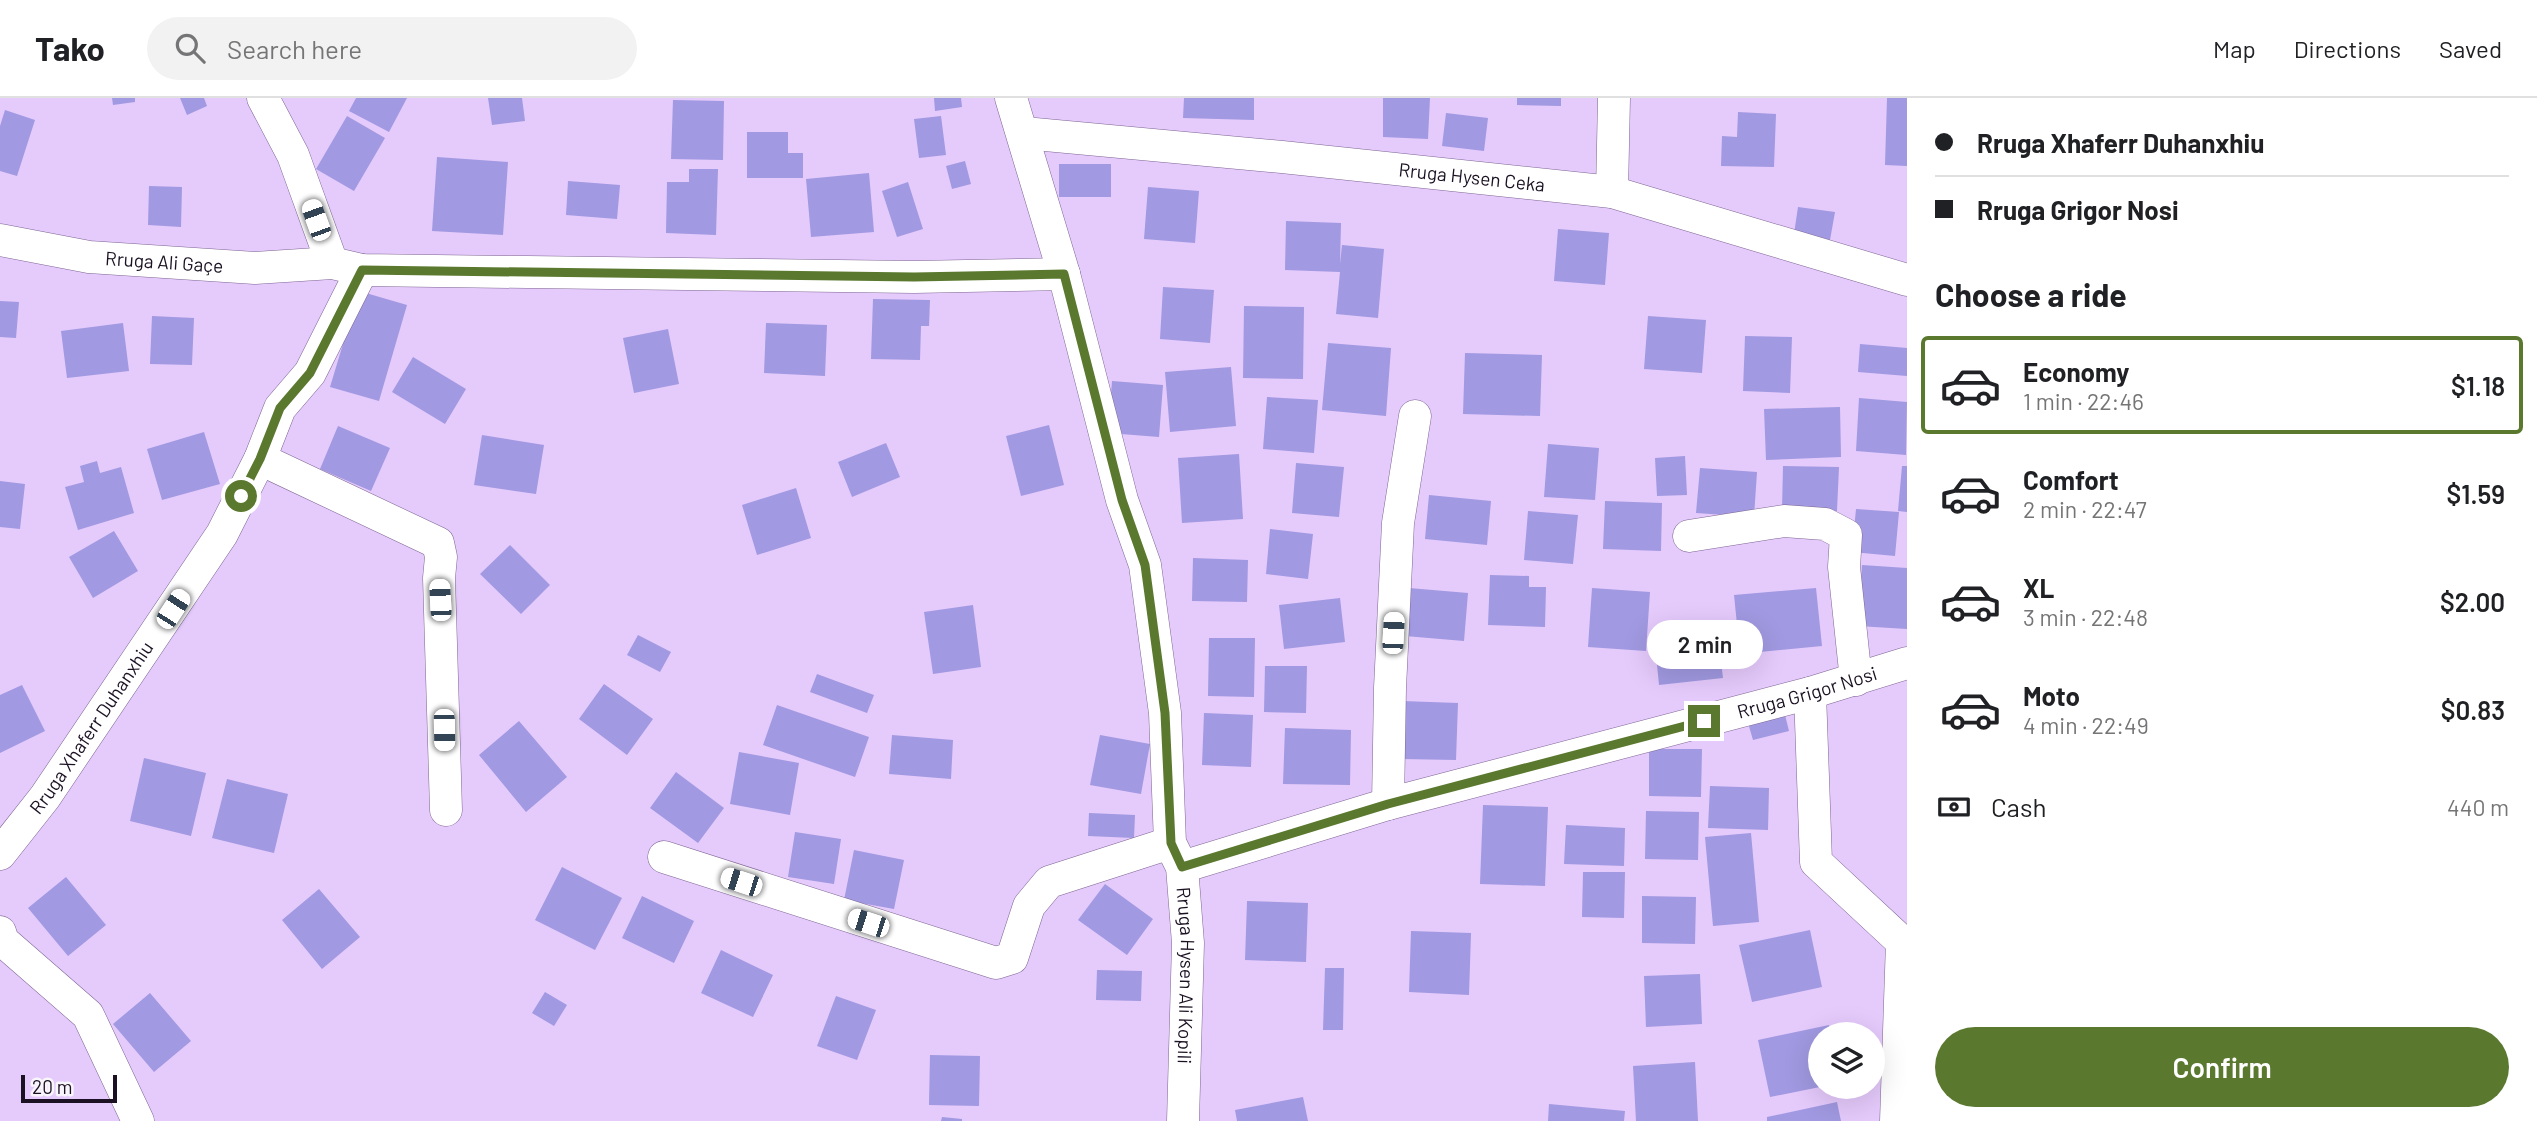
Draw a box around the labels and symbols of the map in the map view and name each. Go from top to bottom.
street label: Rruga Hysen Ceka [1398,157,1546,196]
car [299,197,334,243]
street label: Rruga Ali Gaçe [105,246,224,277]
route start [225,480,257,512]
car [429,578,452,622]
car [153,586,194,632]
car [1382,611,1405,655]
callout: 2 min [1646,620,1762,668]
street label: Rruga Xhaferr Duhanxhiu [24,637,157,818]
street label: Rruga Grigor Nosi [1734,661,1880,723]
route end [1688,705,1720,737]
car [434,709,455,751]
car [718,866,765,898]
street label: Rruga Hysen Ali Kopili [1173,886,1200,1064]
car [845,907,892,939]
scale bar [21,1072,117,1104]

